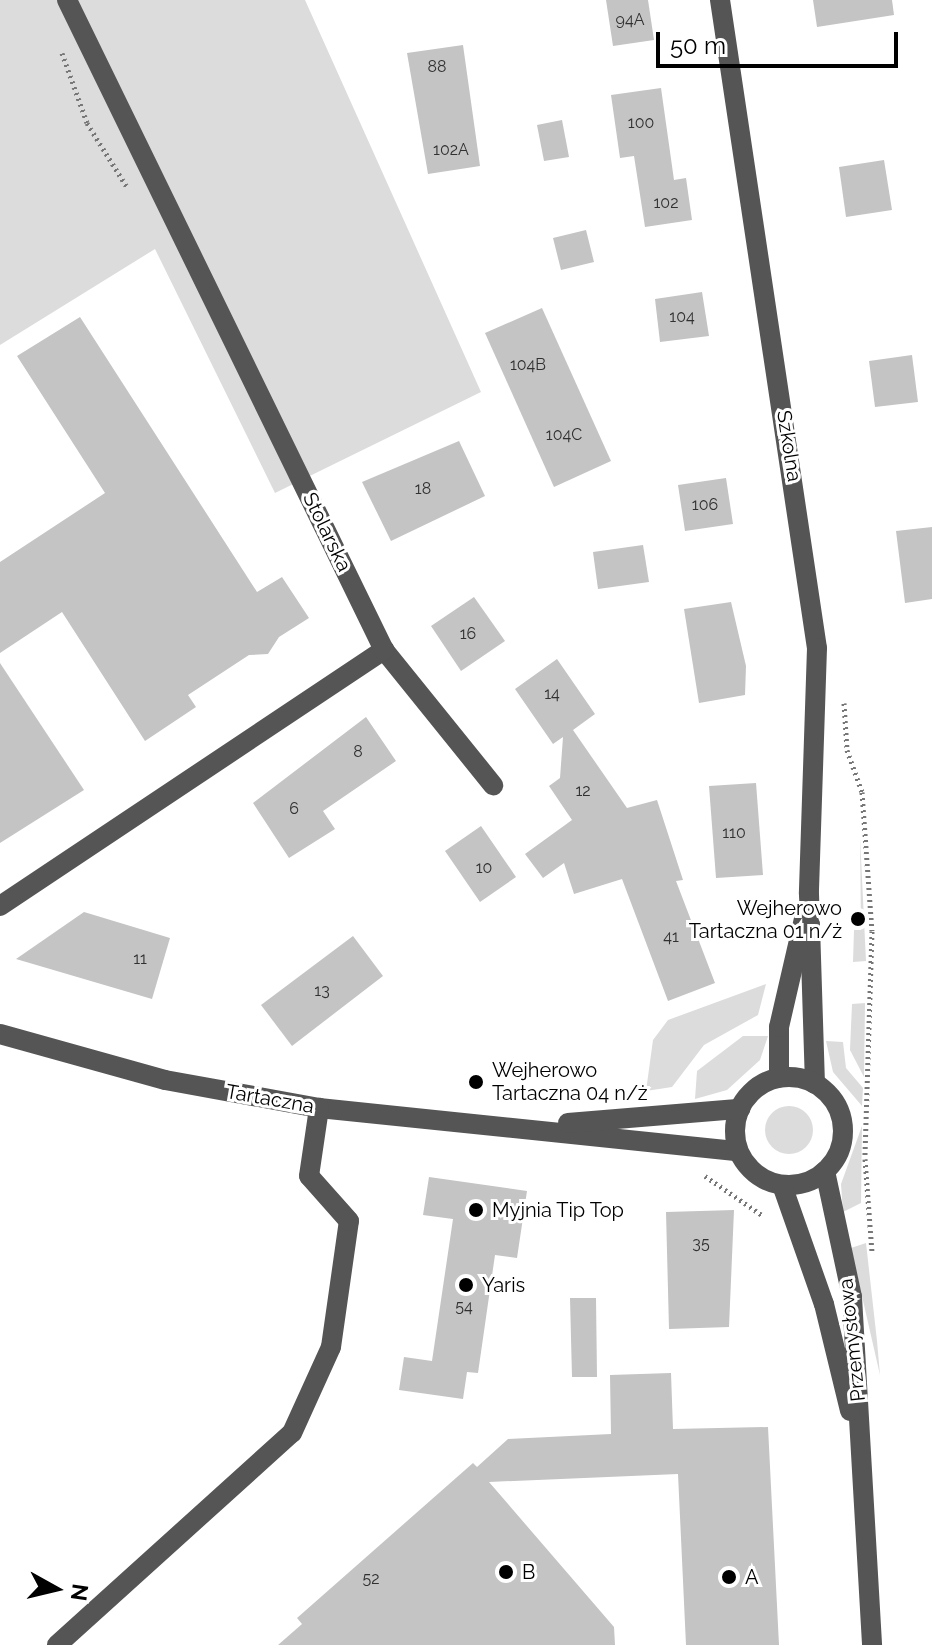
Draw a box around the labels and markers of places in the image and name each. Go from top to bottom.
place label: Wejherowo Tartaczna 01 n/ż [689,896,842,943]
marker: Wejherowo Tartaczna 01 n/ż [849,910,867,928]
place label: Wejherowo Tartaczna 04 n/ż [492,1058,648,1105]
marker: Wejherowo Tartaczna 04 n/ż [467,1073,485,1091]
place label: Myjnia Tip Top [492,1198,625,1222]
marker: Myjnia Tip Top [467,1201,485,1219]
place label: Yaris [482,1273,525,1297]
marker: Yaris [457,1276,475,1294]
place label: B [522,1560,535,1584]
marker: B [497,1563,515,1581]
place label: A [745,1565,759,1589]
marker: A [720,1568,738,1586]

